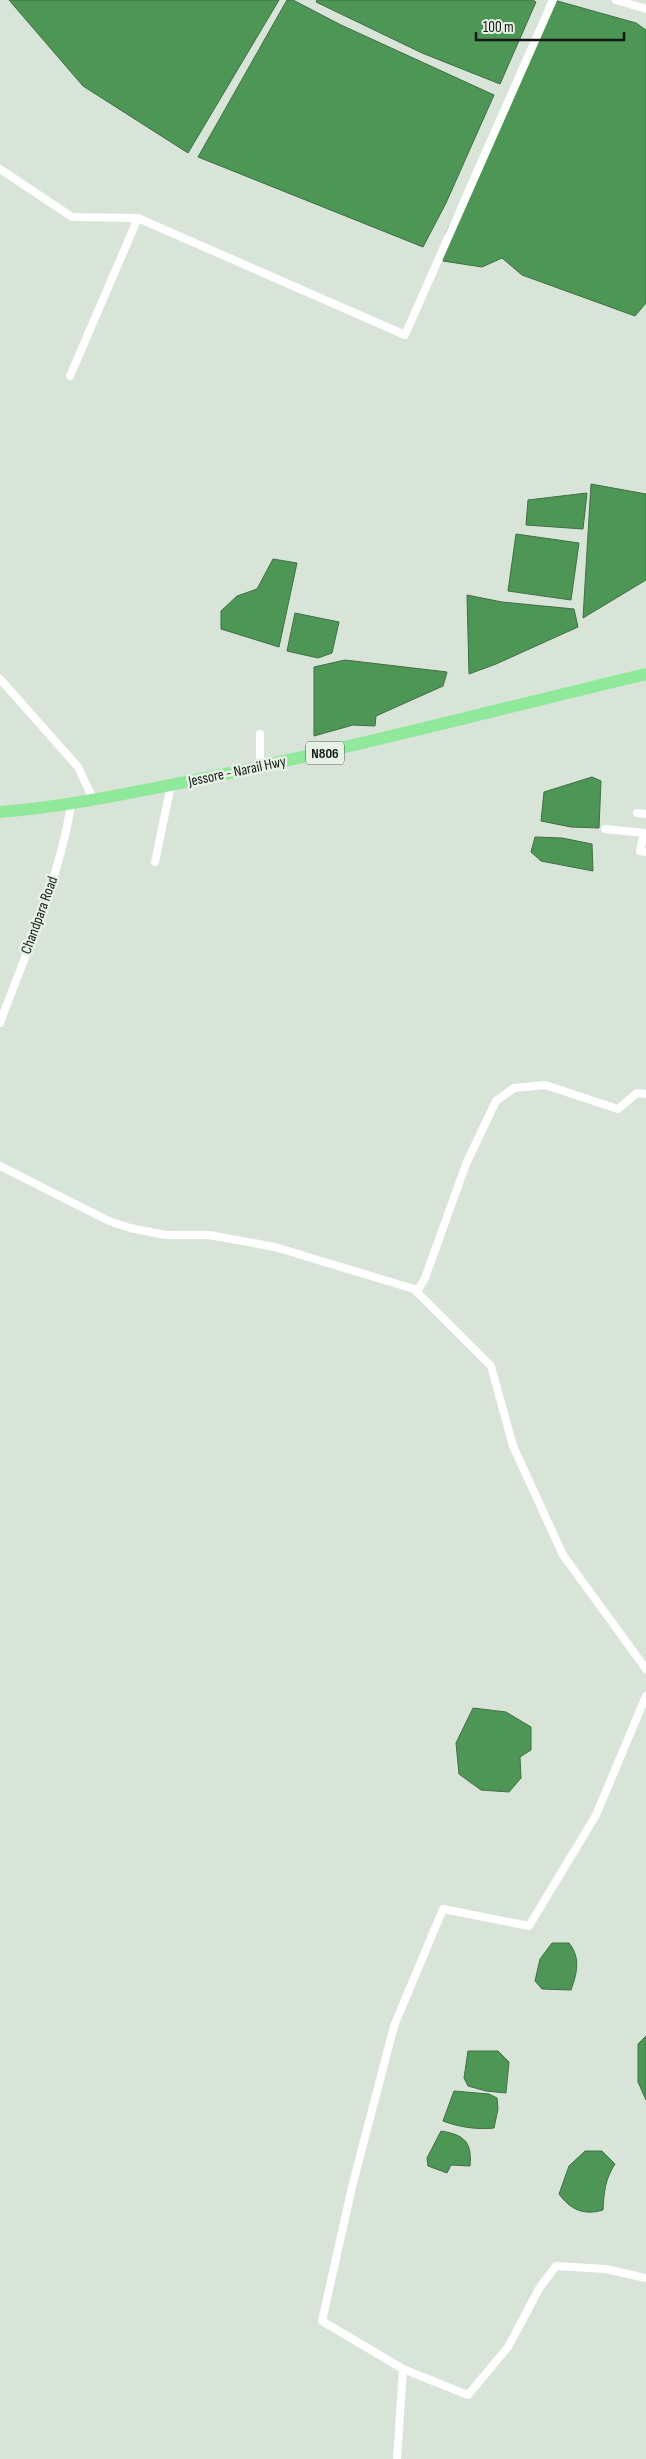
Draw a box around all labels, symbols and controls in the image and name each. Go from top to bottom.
scale bar [476,10,624,42]
text: 100 m [483,18,514,37]
road number: N806 [306,741,344,764]
street label: Jessore - Narail Hwy [186,752,288,791]
street label: Chandpara Road [17,874,62,957]

